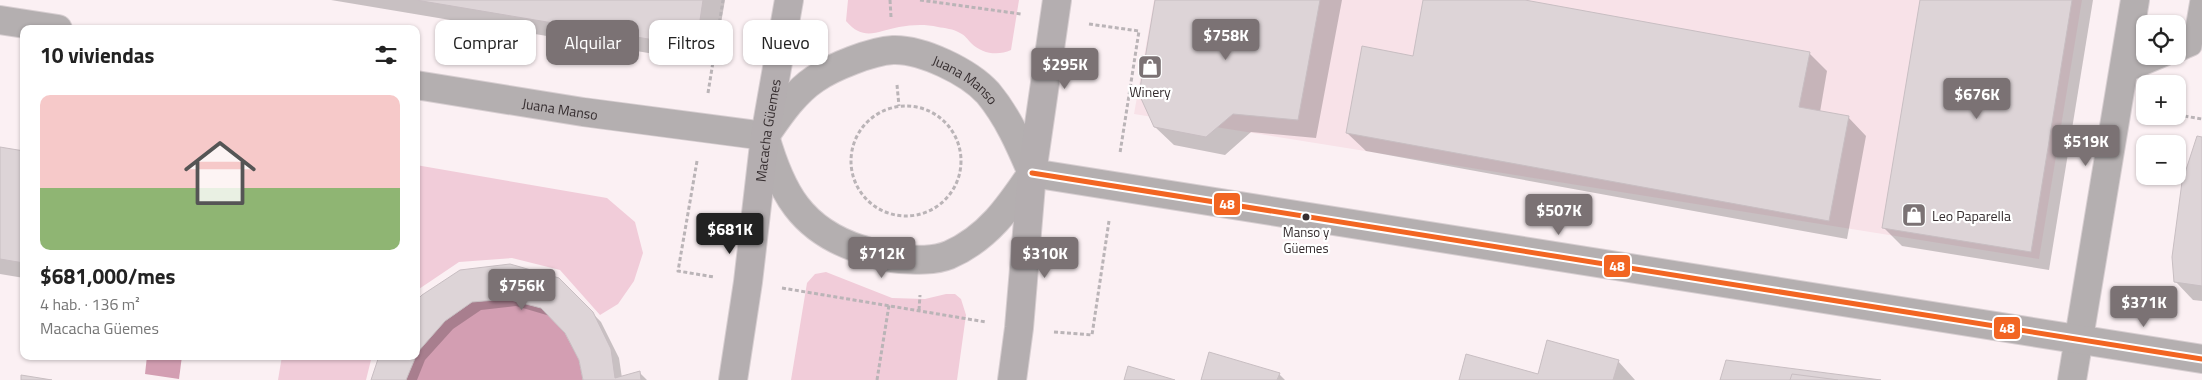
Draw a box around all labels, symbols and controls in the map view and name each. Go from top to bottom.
map controls [2136,15,2186,185]
button: locate [2136,15,2186,65]
pin: $758K [1191,18,1261,61]
chip: Comprar [435,20,536,65]
chip: Alquilar [546,20,639,65]
chip: Filtros [649,20,733,65]
chip: Nuevo [743,20,828,65]
text: $758K [1203,23,1249,47]
text: 10 viviendas [40,39,154,71]
icon: filters [372,41,400,69]
pin: $295K [1030,48,1100,90]
street label: Juana Manso [930,49,1003,108]
text: $295K [1042,52,1088,76]
shop icon: Winery [1137,54,1163,80]
button: + [2136,75,2186,125]
street label: Macacha Güemes [749,77,785,183]
pin: $676K [1942,78,2012,120]
place label: Winery [1129,81,1171,102]
text: $676K [1954,82,2000,106]
street label: Juana Manso [521,92,599,124]
pin: $519K [2051,124,2121,167]
icon: home [175,128,265,218]
text: $519K [2063,129,2109,153]
button: − [2136,135,2186,185]
line badge: 48 [1213,192,1241,216]
text: 48 [1219,193,1235,214]
pin: $507K [1524,194,1594,236]
text: $507K [1536,198,1582,222]
shop icon: Leo Paparella [1901,202,1927,228]
place label: Leo Paparella [1932,205,2011,226]
pin: $681K [695,212,765,255]
marker: Manso y Güemes [1301,212,1311,222]
text: $681K [707,217,753,241]
place label: Manso y Güemes [1283,222,1329,258]
pin: $712K [847,236,917,279]
pin: $310K [1010,236,1080,279]
text: $712K [859,241,905,265]
text: $310K [1022,241,1068,265]
line badge: 48 [1603,254,1631,278]
text: 48 [1609,255,1625,276]
text: $681,000/mes [40,260,175,292]
pin: $756K [487,268,557,311]
text: $756K [499,273,545,297]
pin: $371K [2109,286,2179,328]
text: $371K [2121,290,2167,314]
text: 4 hab. · 136 m² [40,292,140,316]
text: Macacha Güemes [40,316,159,340]
line badge: 48 [1993,316,2021,340]
text: 48 [1999,317,2015,338]

